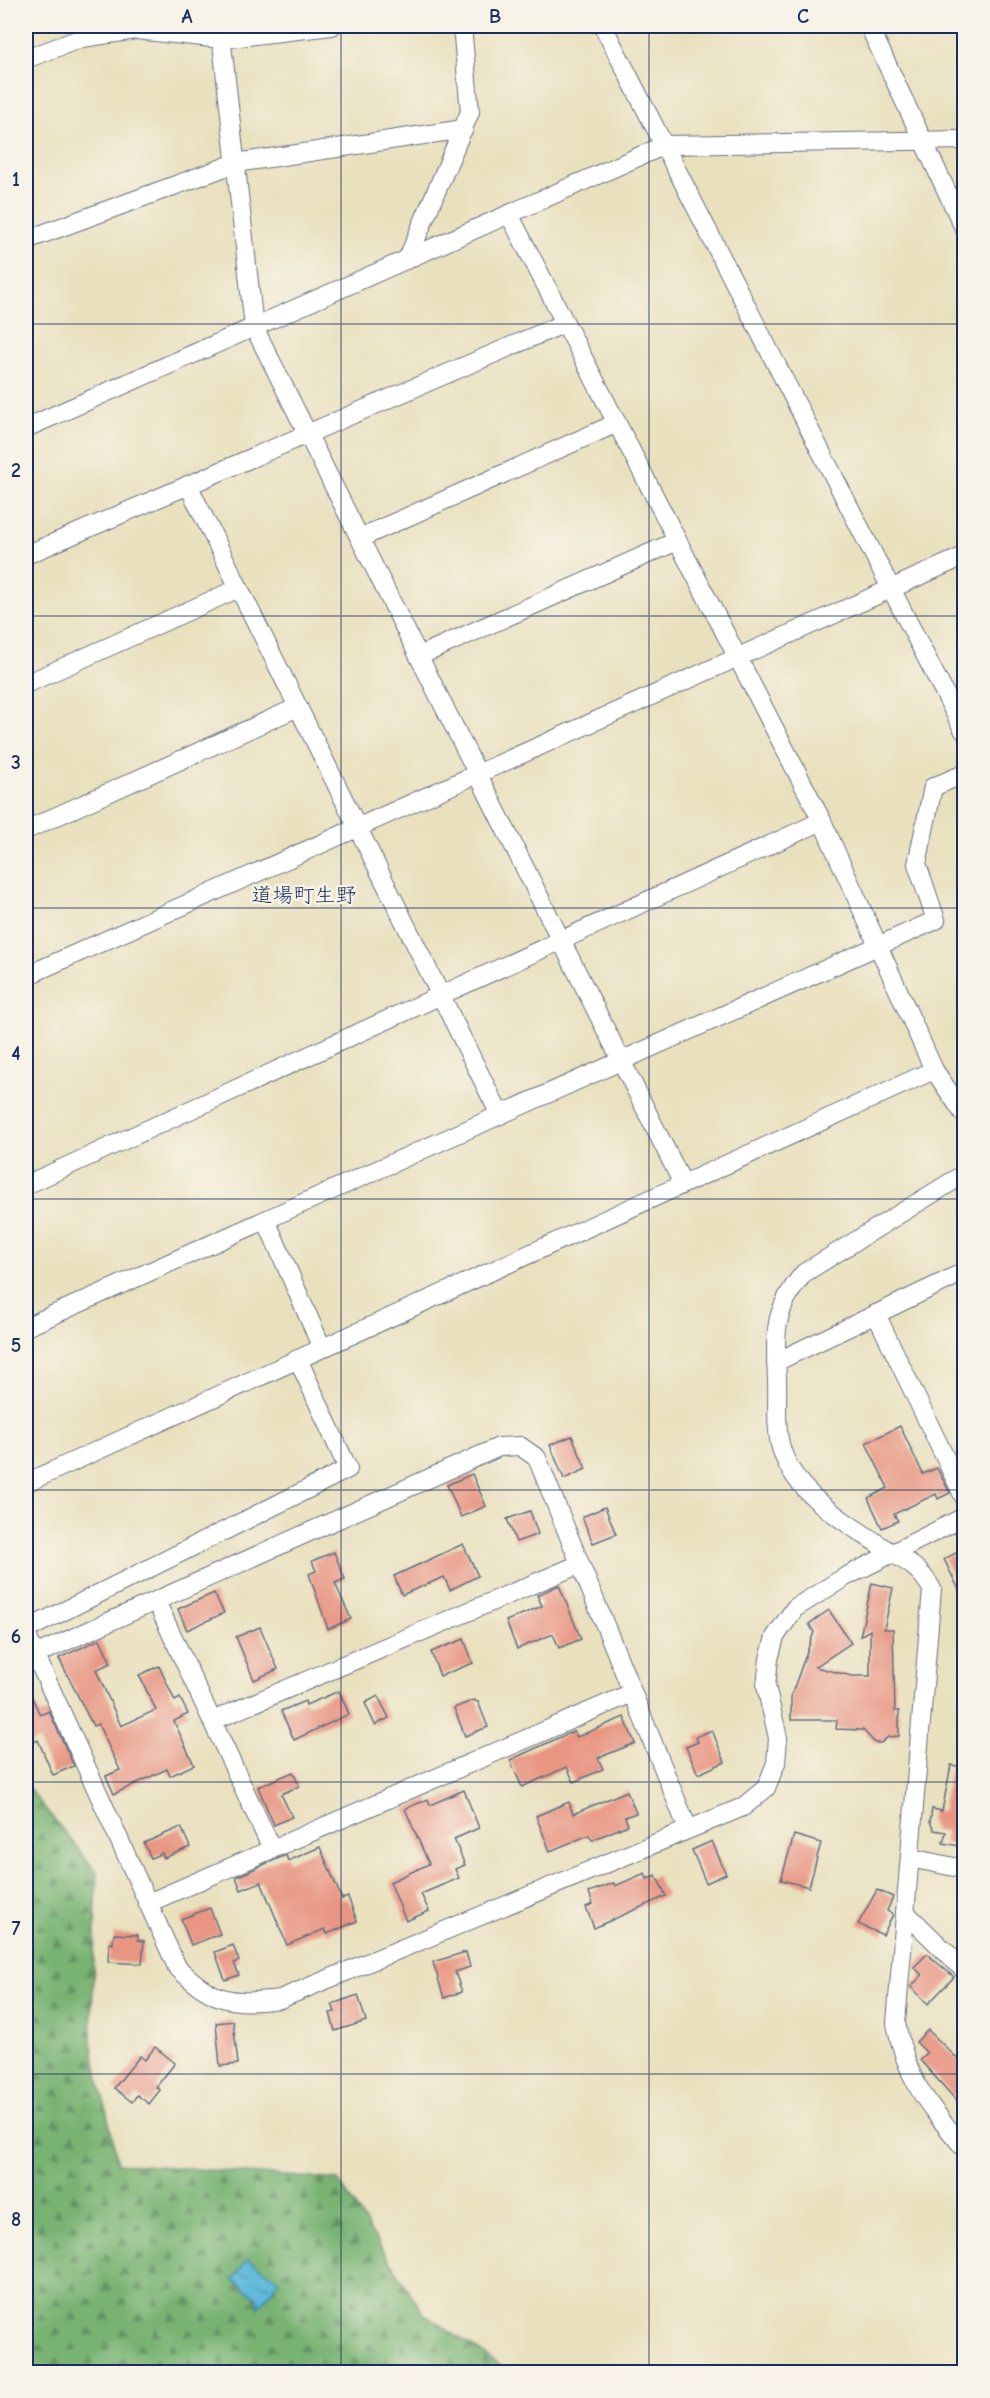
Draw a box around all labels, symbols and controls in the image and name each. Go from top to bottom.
text: A [181,5,193,28]
text: B [489,5,501,28]
text: C [797,5,809,28]
text: 1 [12,168,20,191]
text: 2 [11,459,21,482]
text: 3 [11,751,21,774]
district label: 道場町生野 [252,883,357,907]
text: 4 [11,1042,21,1065]
text: 5 [11,1334,21,1357]
text: 6 [11,1625,21,1648]
text: 7 [12,1917,21,1940]
text: 8 [11,2208,21,2231]

